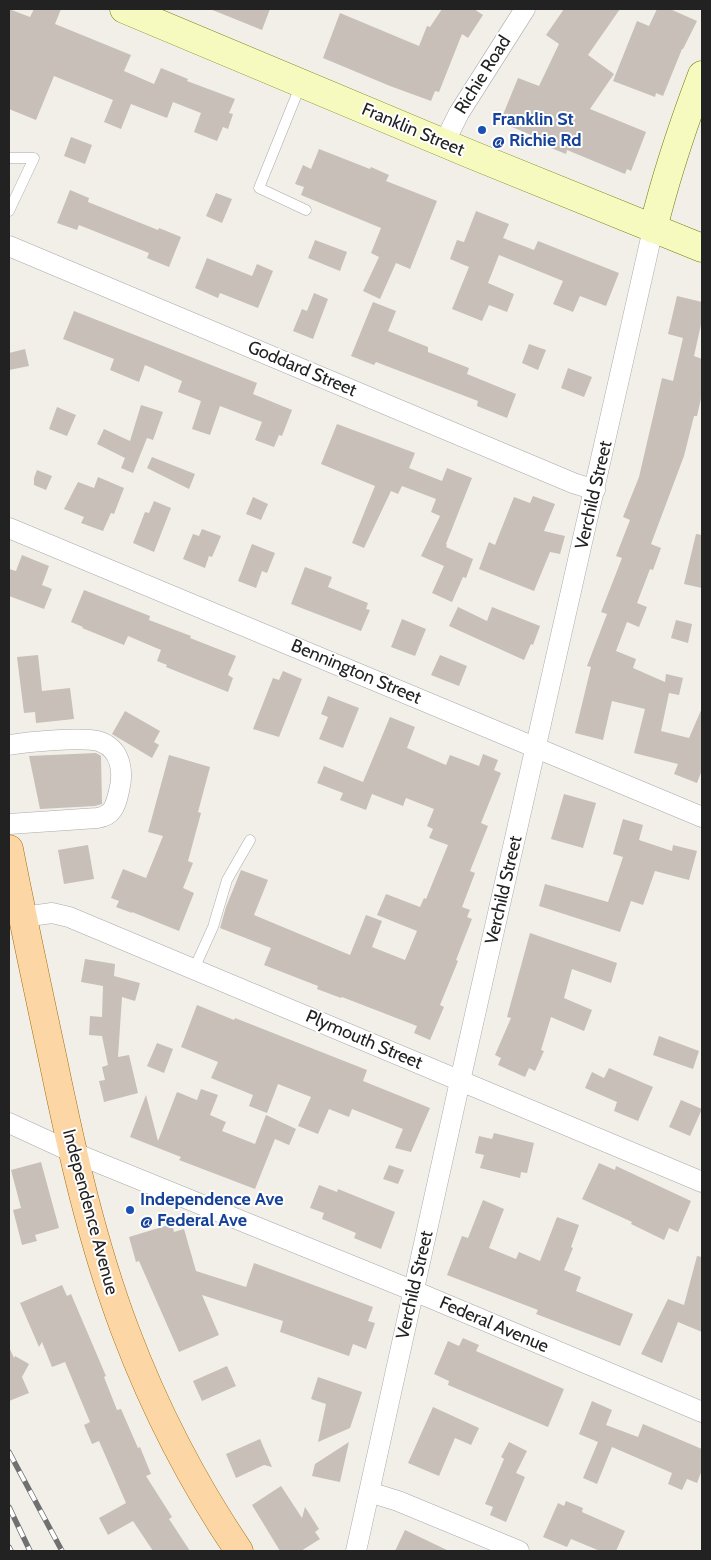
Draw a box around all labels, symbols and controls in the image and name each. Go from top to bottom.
street label: Richie Road [450,32,516,118]
street label: Franklin Street [358,99,468,161]
place label: Franklin St @ Richie Rd [492,109,581,152]
marker: Franklin St @ Richie Rd [476,124,488,136]
street label: Goddard Street [244,336,360,402]
street label: Verchild Street [571,439,617,551]
street label: Bennington Street [288,635,424,709]
street label: Verchild Street [481,834,527,946]
street label: Plymouth Street [302,1006,426,1074]
street label: Independence Avenue [57,1127,123,1297]
place label: Independence Ave @ Federal Ave [140,1189,283,1232]
marker: Independence Ave @ Federal Ave [124,1204,136,1216]
street label: Verchild Street [392,1229,438,1341]
street label: Federal Avenue [436,1292,552,1358]

